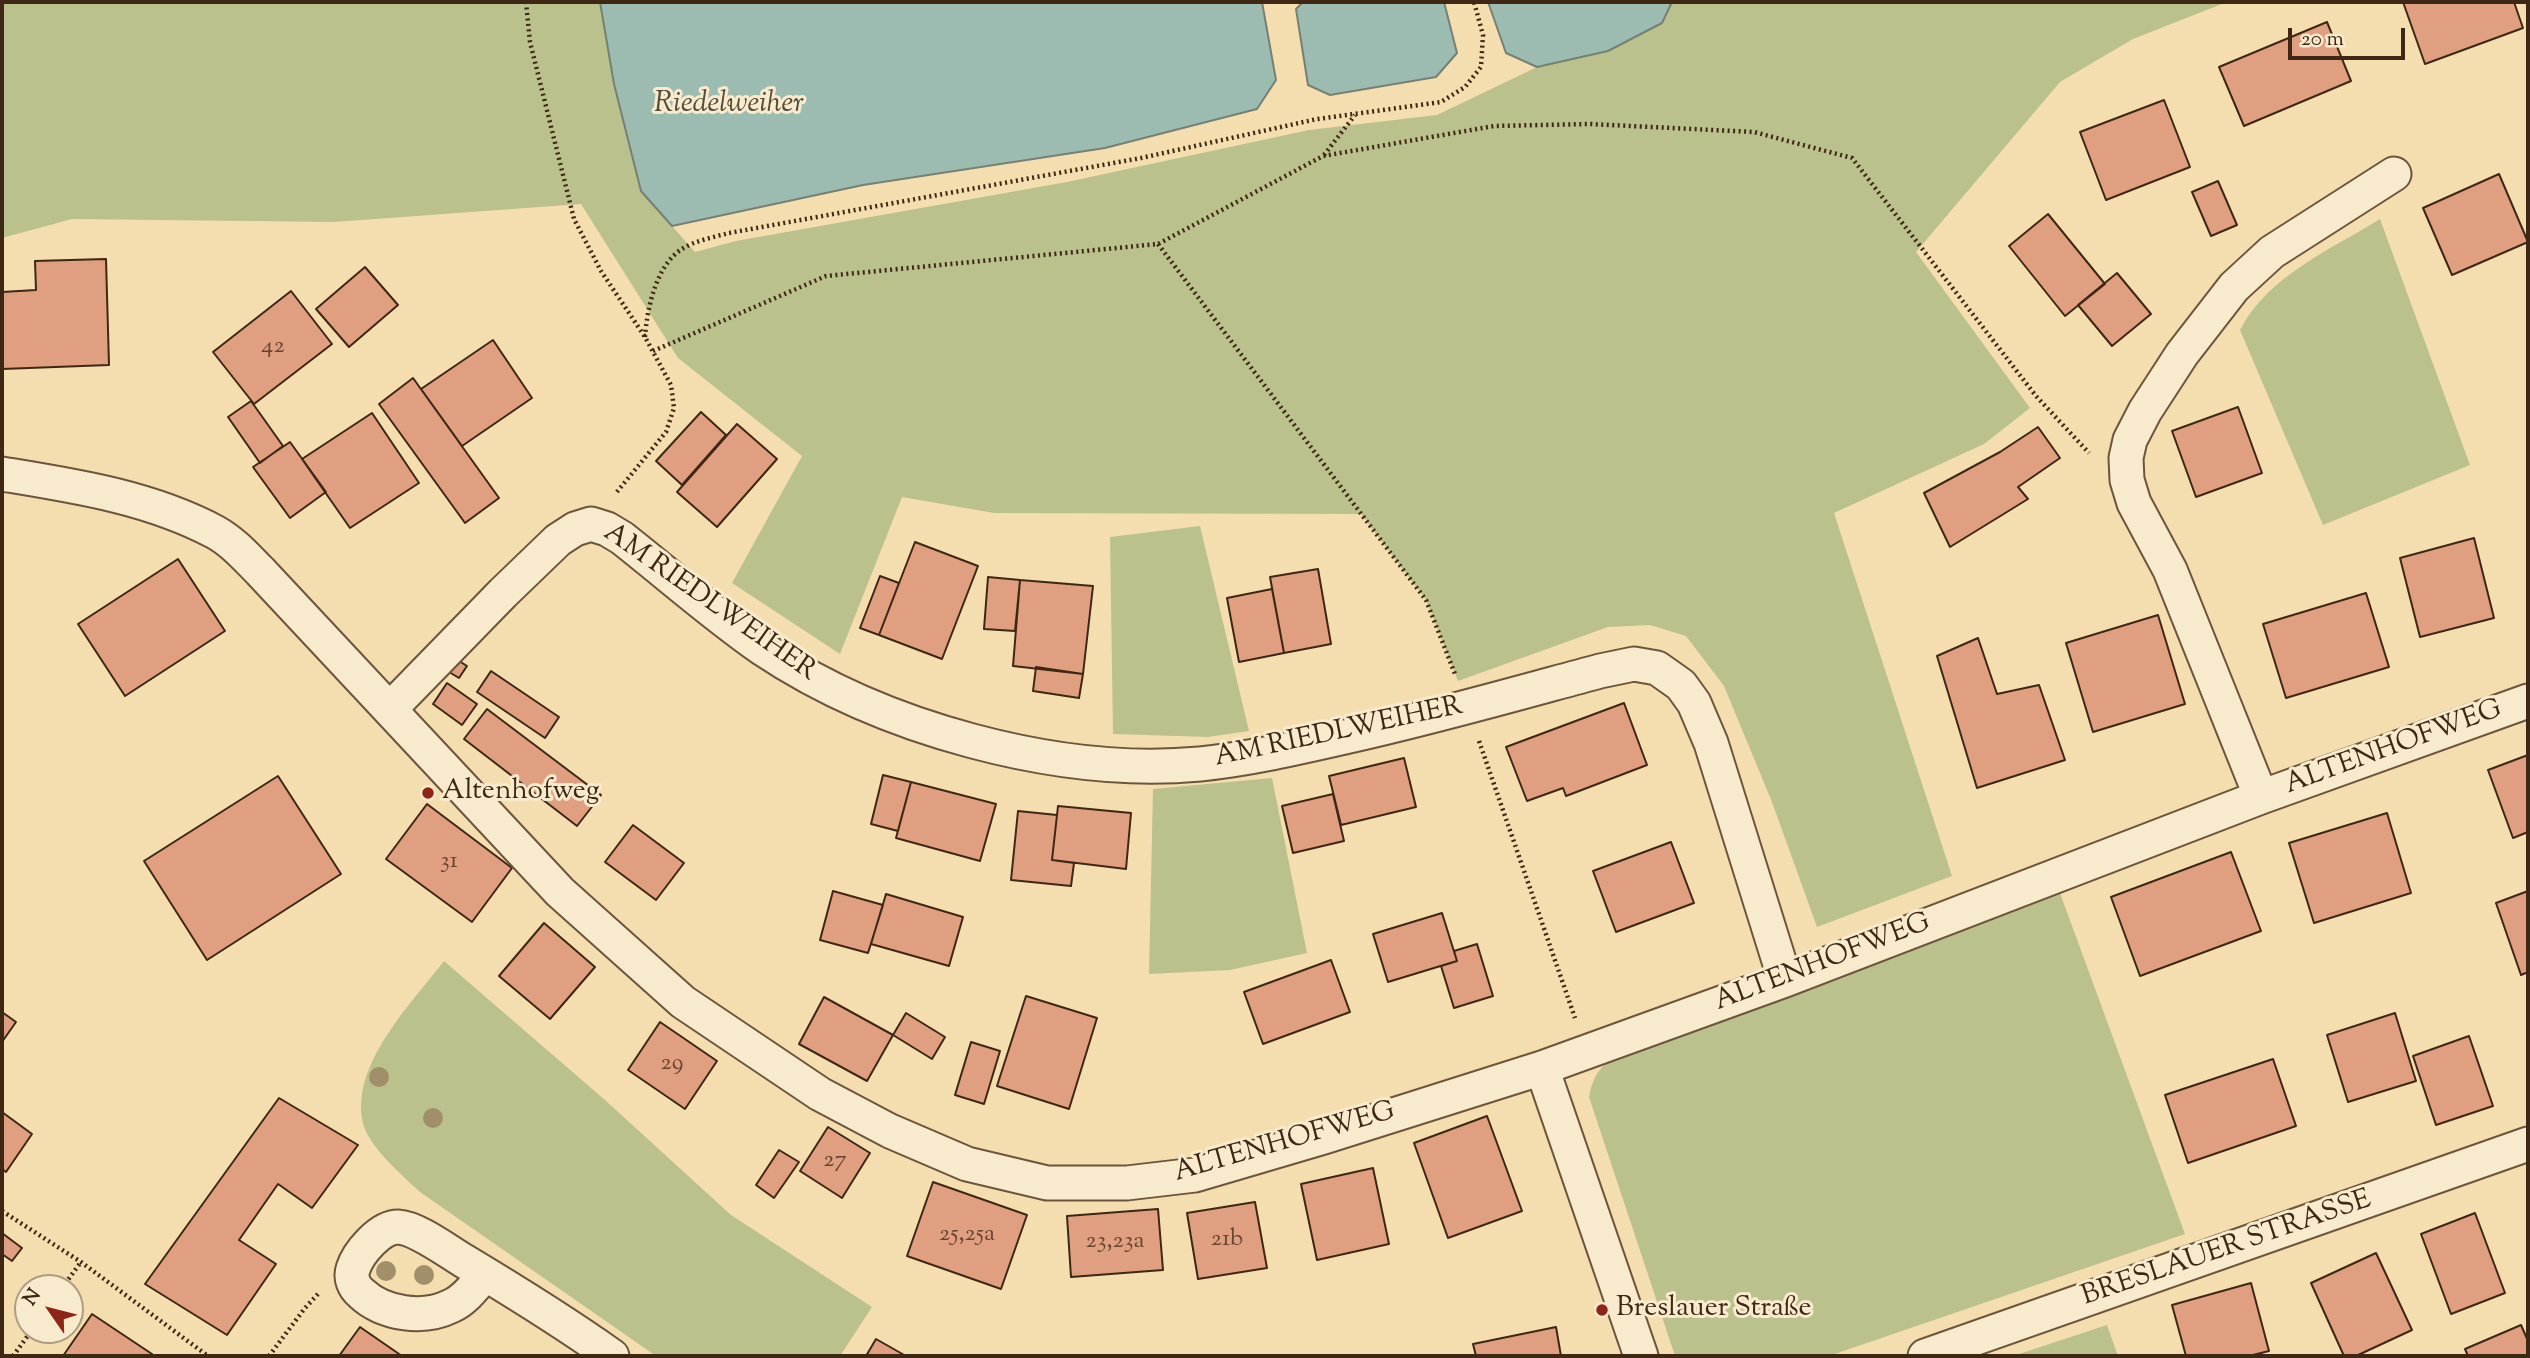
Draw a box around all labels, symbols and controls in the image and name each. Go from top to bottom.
scale bar [2292,14,2409,58]
text: 20 m [2301,25,2344,55]
water label: Riedelweiher [654,88,804,124]
house number: 42 [261,334,285,362]
street label: AM RIEDLWEIHER [596,518,822,690]
street label: AM RIEDLWEIHER [1212,691,1466,777]
street label: ALTENHOFWEG [2281,694,2507,804]
place label: Altenhofweg [442,776,599,810]
marker: Altenhofweg [420,785,436,801]
house number: 31 [440,849,458,877]
street label: ALTENHOFWEG [1710,907,1936,1021]
house number: 29 [661,1051,683,1079]
street label: ALTENHOFWEG [1171,1096,1399,1192]
house number: 27 [823,1148,847,1176]
street label: BRESLAUER STRASSE [2078,1185,2376,1315]
house number: 25,25a [939,1222,995,1250]
house number: 21b [1211,1227,1243,1255]
house number: 23,23a [1086,1229,1144,1257]
north arrow [14,1274,84,1344]
text: N [18,1284,48,1312]
place label: Breslauer Straße [1616,1293,1812,1327]
marker: Breslauer Straße [1594,1302,1610,1318]

